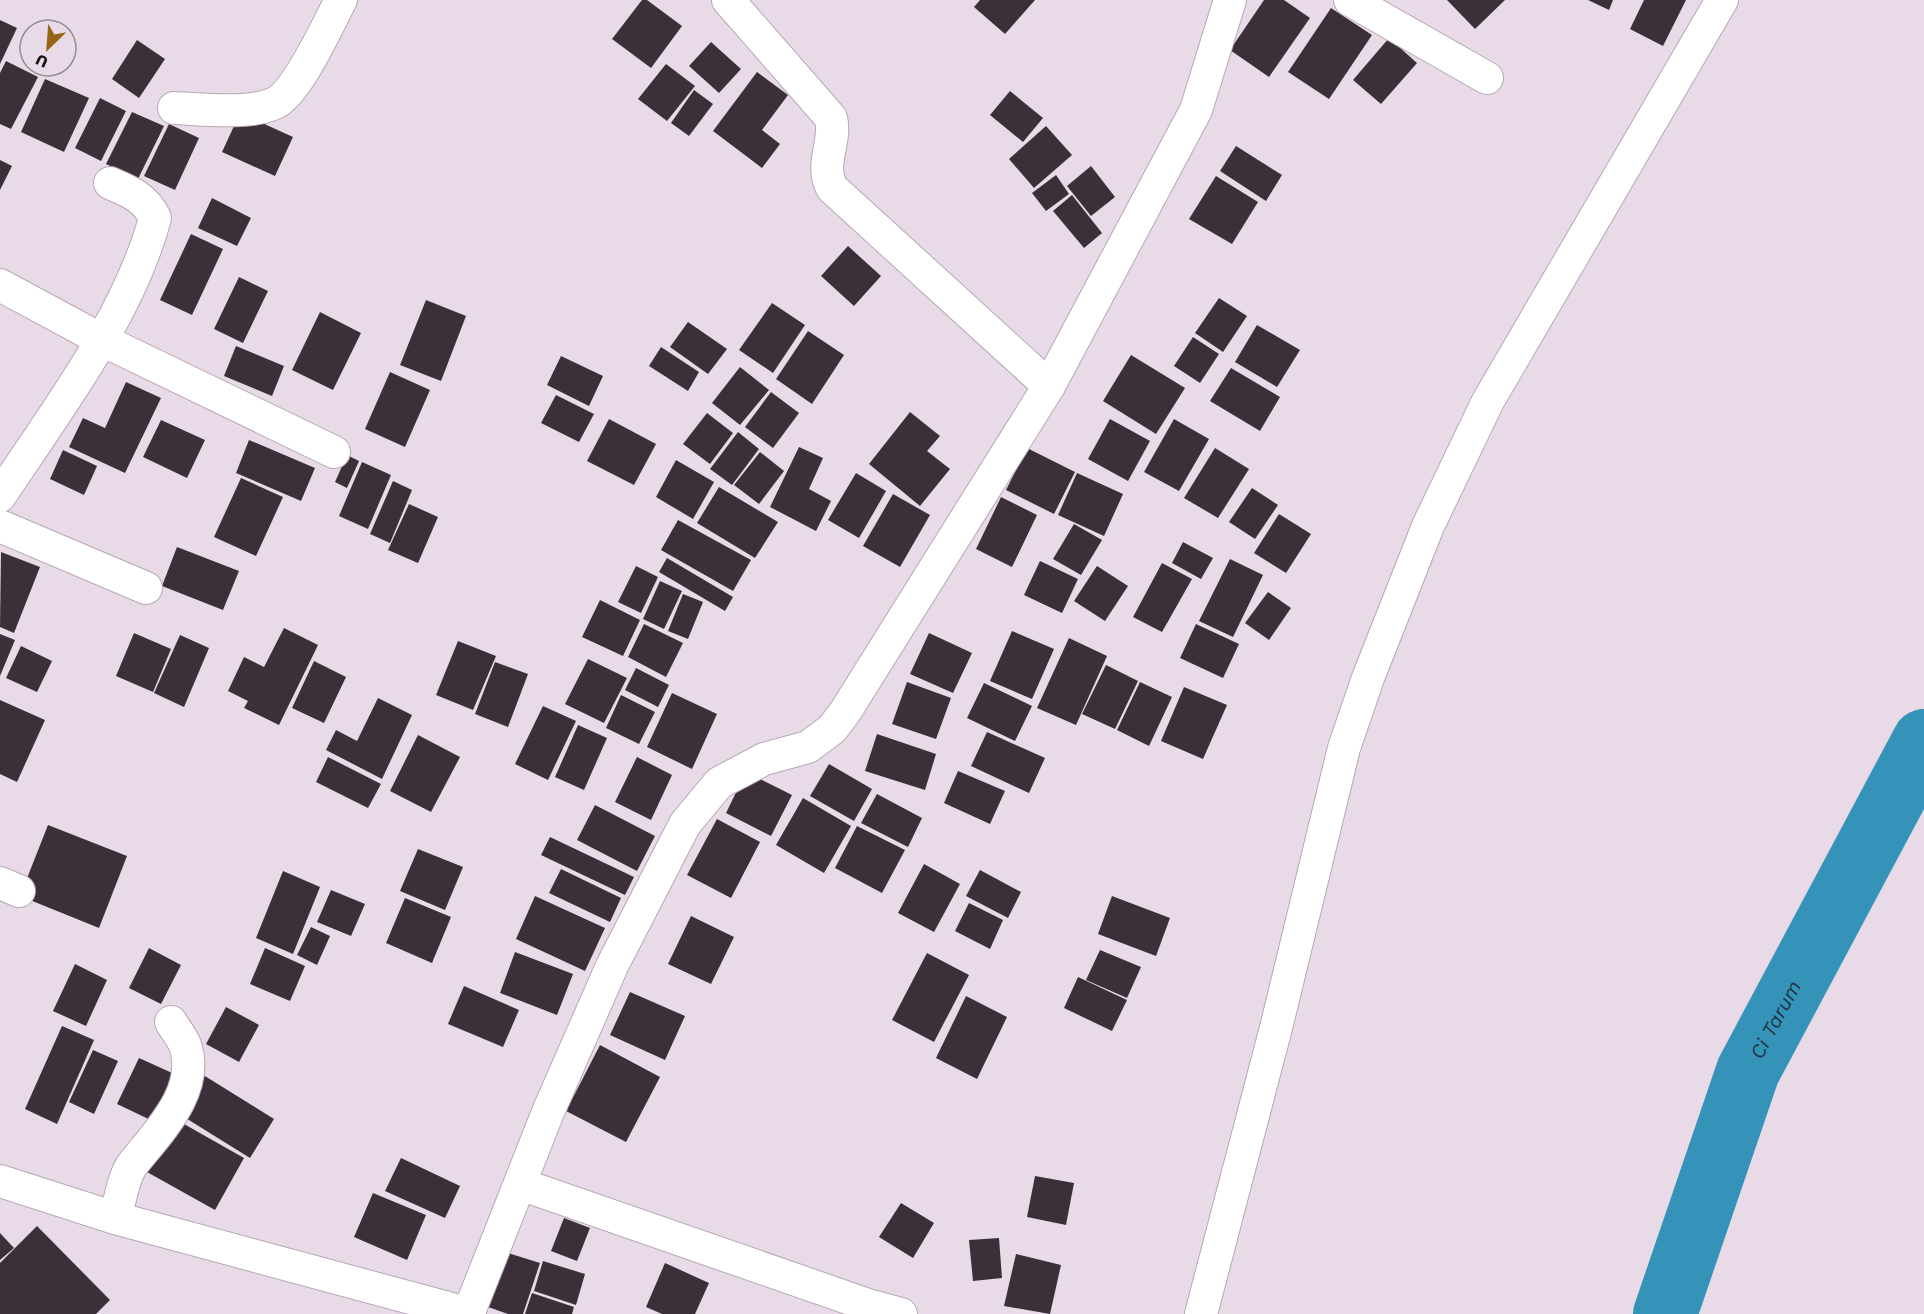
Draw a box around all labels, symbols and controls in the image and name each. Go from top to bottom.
north arrow [18,18,78,78]
text: U [33,50,51,72]
water label: Ci Tarum [1745,976,1806,1063]

